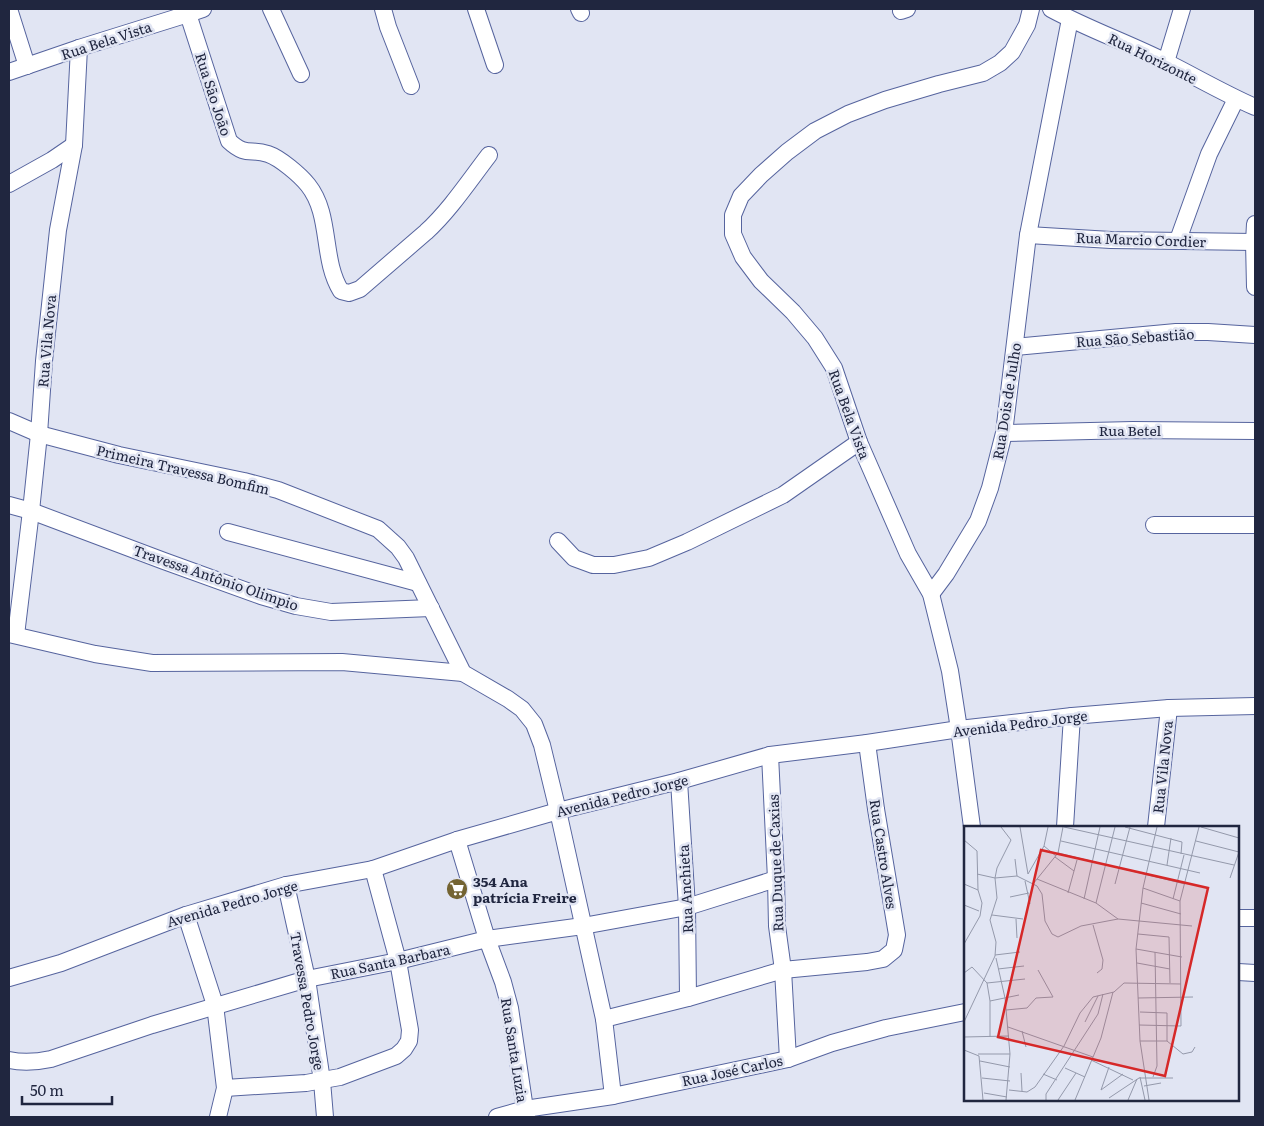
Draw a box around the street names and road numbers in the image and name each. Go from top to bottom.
street label: Rua Bela Vista [58,16,154,64]
street label: Rua Horizonte [1105,28,1201,88]
street label: Rua São João [191,50,237,138]
street label: Rua Marcio Cordier [1076,227,1207,251]
street label: Rua Vila Nova [32,293,60,388]
street label: Rua São Sebastião [1075,323,1195,351]
street label: Rua Dois de Julho [987,341,1025,461]
street label: Rua Bela Vista [825,366,876,462]
street label: Rua Betel [1099,420,1161,440]
street label: Primeira Travessa Bomfim [95,439,272,499]
street label: Travessa Antônio Olimpio [131,539,301,615]
street label: Avenida Pedro Jorge [952,705,1088,741]
street label: Rua Vila Nova [1147,719,1177,814]
street label: Avenida Pedro Jorge [554,769,690,821]
street label: Rua Duque de Caxias [763,794,787,932]
street label: Rua Castro Alves [865,798,903,910]
street label: Rua Anchieta [673,844,697,934]
street label: Avenida Pedro Jorge [164,875,300,931]
street label: Travessa Pedro Jorge [286,930,330,1072]
street label: Rua Santa Barbara [328,938,452,983]
street label: Rua Santa Luzia [497,996,533,1104]
street label: Rua José Carlos [680,1050,784,1090]

